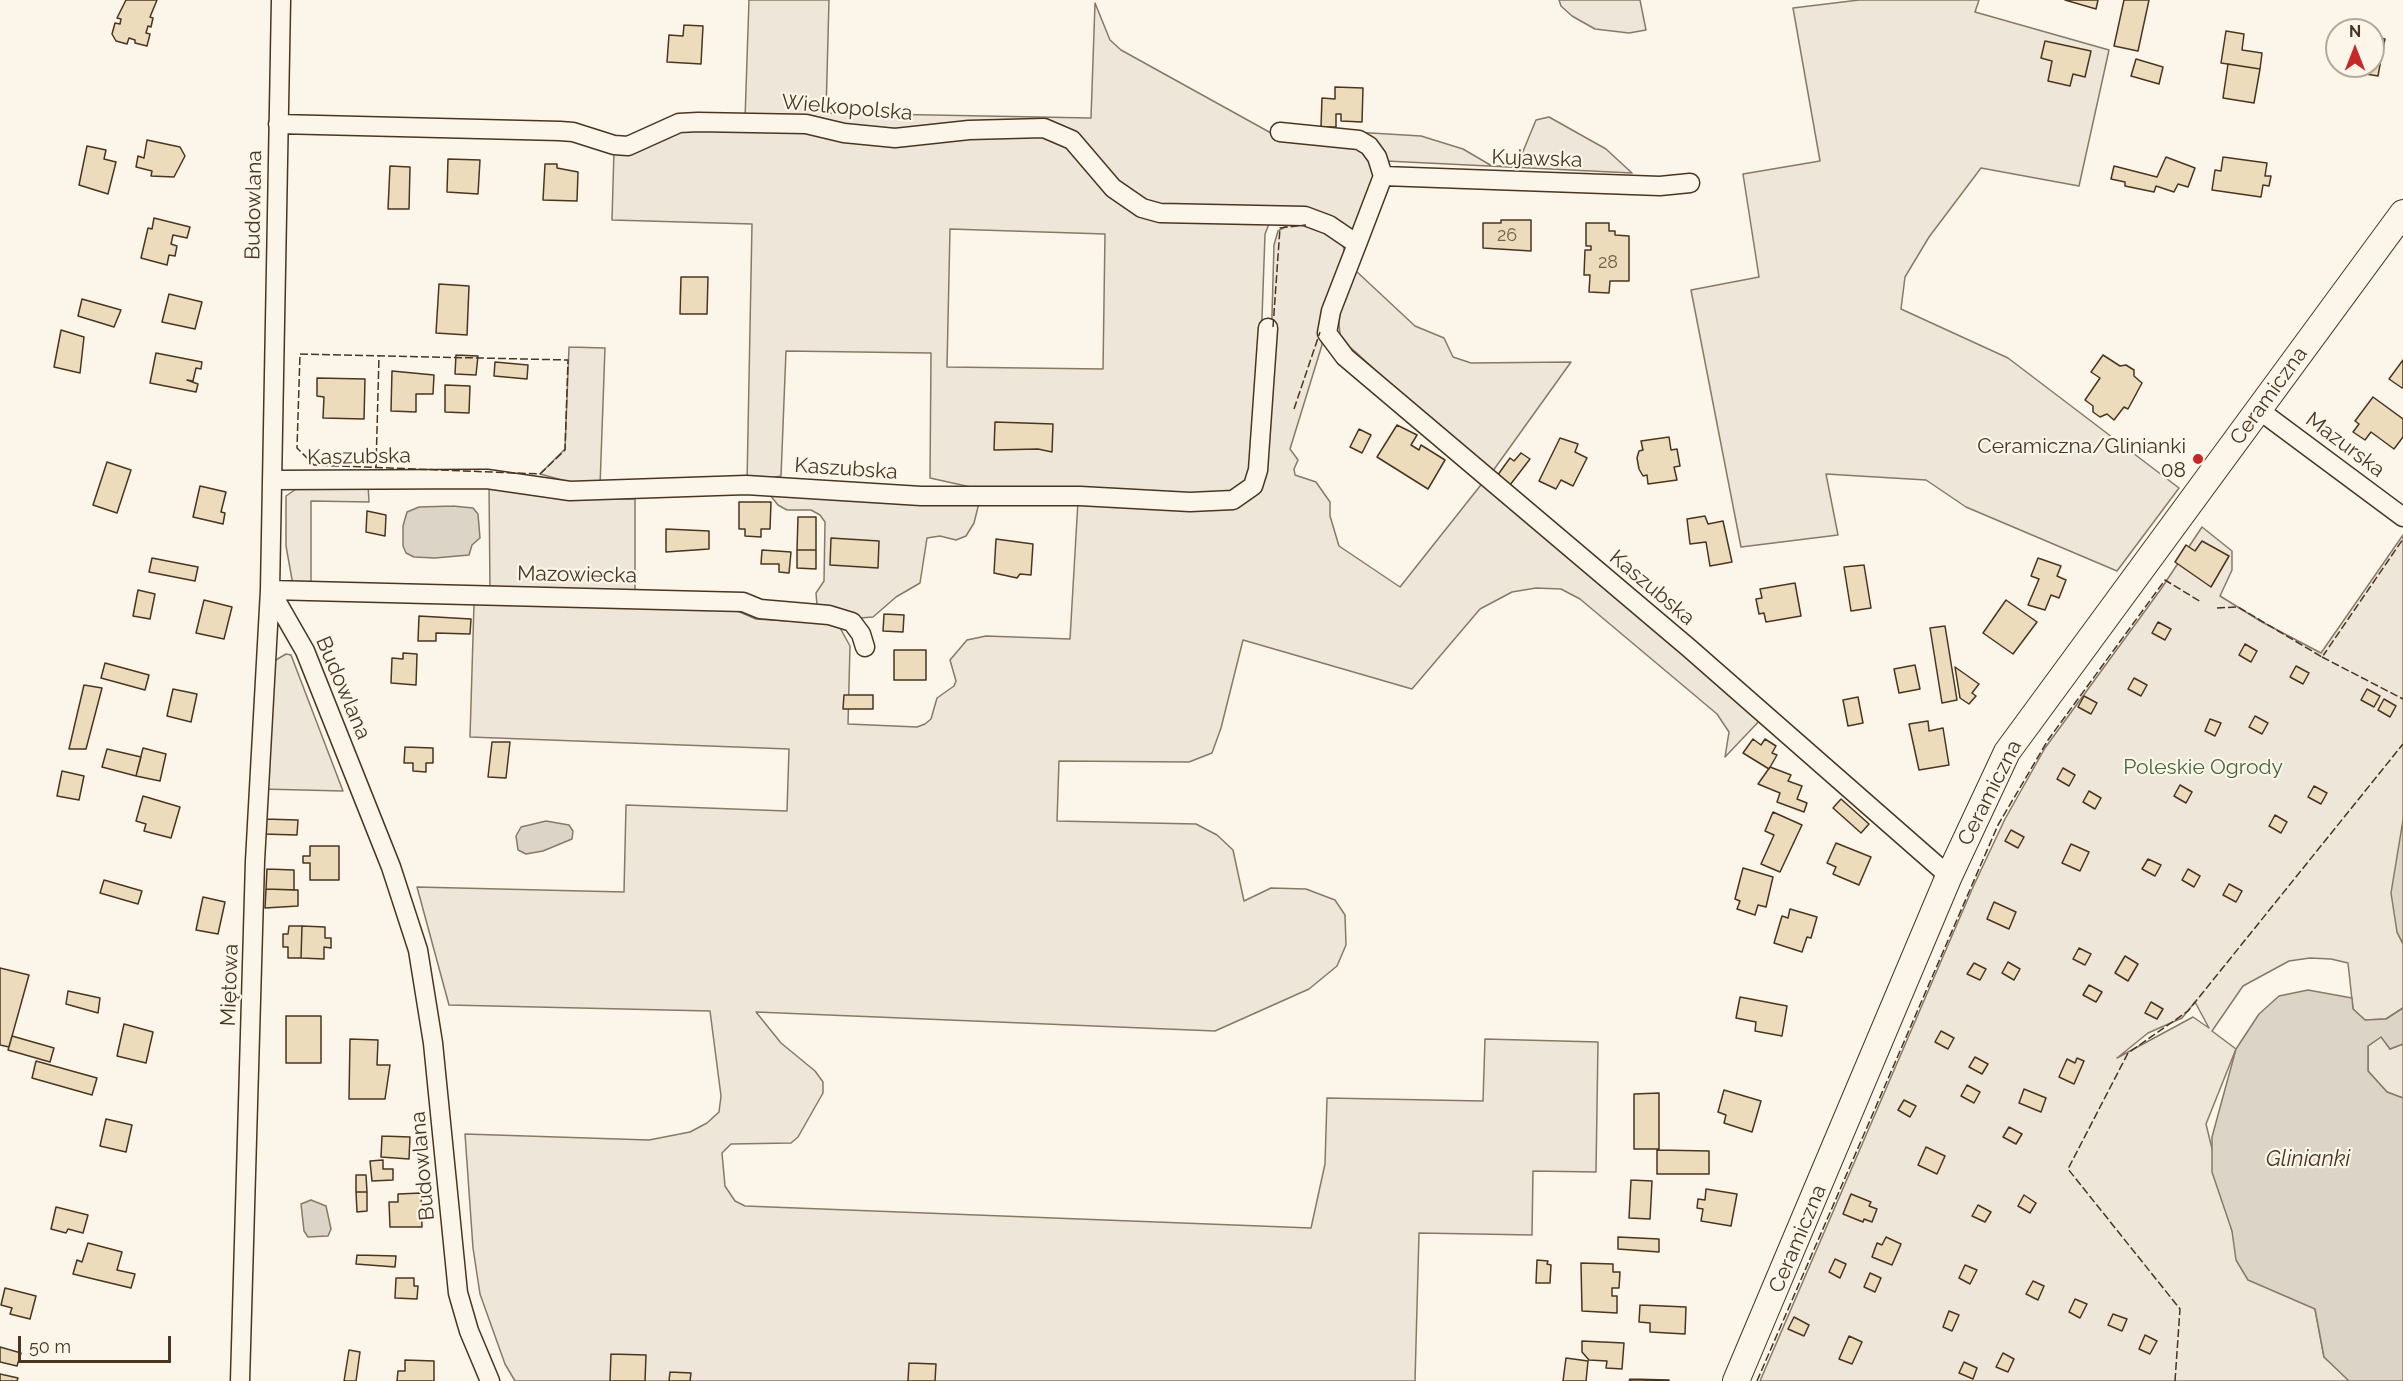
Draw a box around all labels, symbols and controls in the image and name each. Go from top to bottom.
north arrow [2325,18,2385,78]
text: N [2349,22,2361,41]
street label: Wielkopolska [780,90,914,126]
street label: Kujawska [1491,145,1583,173]
street label: Budowlana [240,150,268,260]
house number: 26 [1497,225,1517,247]
house number: 28 [1598,252,1618,274]
street label: Ceramiczna [2225,342,2313,450]
street label: Mazurska [2300,407,2390,483]
place label: Ceramiczna/Glinianki 08 [1977,434,2186,484]
street label: Kaszubska [307,443,411,471]
marker: Ceramiczna/Glinianki 08 [2191,452,2205,466]
street label: Kaszubska [793,453,899,485]
street label: Kaszubska [1604,545,1700,631]
street label: Mazowiecka [517,561,637,589]
street label: Budowlana [310,633,376,743]
street label: Ceramiczna [1953,736,2027,850]
park label: Poleskie Ogrody [2123,755,2283,781]
street label: Miętowa [216,943,244,1027]
street label: Budowlana [406,1110,440,1222]
water label: Glinianki [2266,1146,2350,1172]
street label: Ceramiczna [1764,1181,1832,1297]
scale bar [21,1324,174,1362]
text: 50 m [29,1336,71,1357]

